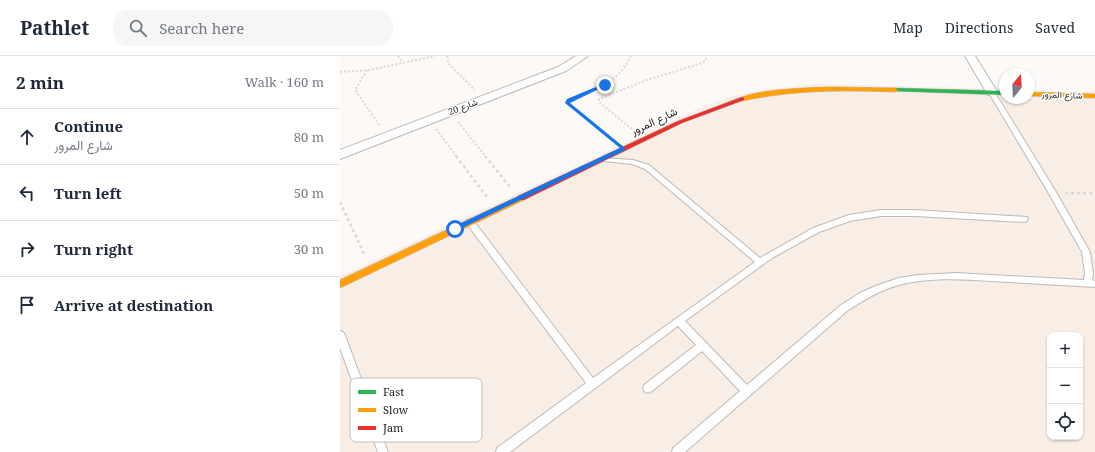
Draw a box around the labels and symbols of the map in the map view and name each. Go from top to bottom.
north arrow [999,68,1035,104]
route end [596,76,614,94]
street label: شارع المرور [1040,87,1083,102]
street label: شارع 20 [446,95,479,118]
street label: شارع المرور [627,103,680,139]
route start [446,220,464,238]
legend [350,378,482,442]
text: Fast [383,384,404,399]
text: Slow [383,402,409,417]
text: Jam [382,420,404,435]

